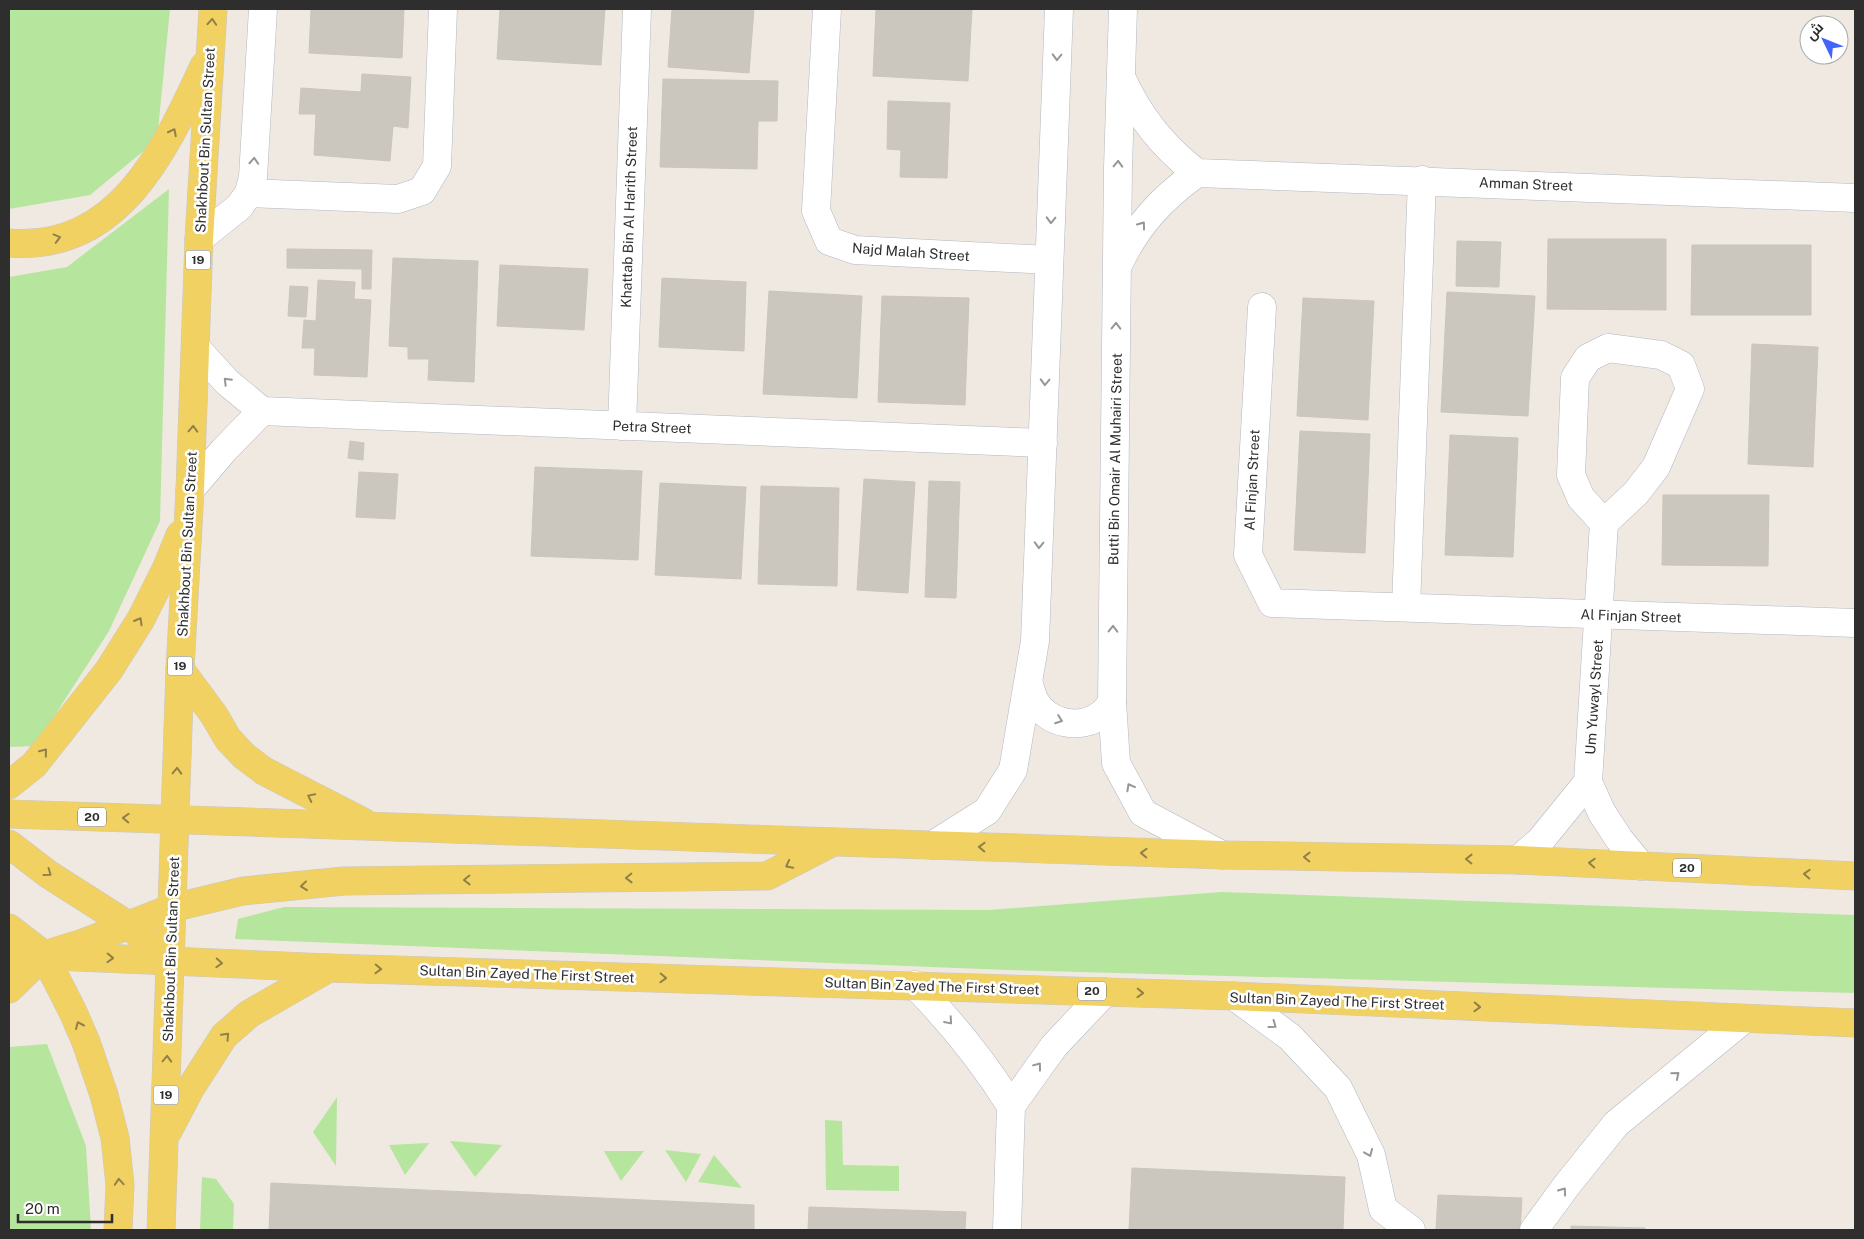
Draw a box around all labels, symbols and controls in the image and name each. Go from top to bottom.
north arrow [1799,15,1849,65]
one-way arrow [207,17,218,25]
text: ش [1803,19,1827,44]
street label: Shakhbout Bin Sultan Street [192,47,218,233]
one-way arrow [1052,54,1063,62]
street label: Khattab Bin Al Harith Street [618,126,640,308]
one-way arrow [167,128,177,137]
one-way arrow [249,156,260,164]
one-way arrow [1113,159,1124,167]
street label: Amman Street [1479,174,1573,194]
one-way arrow [1046,216,1056,224]
one-way arrow [1136,222,1144,231]
one-way arrow [52,233,61,244]
street label: Najd Malah Street [852,240,970,264]
road number: 19 [186,250,210,270]
one-way arrow [1111,322,1122,330]
street label: Butti Bin Omair Al Muhairi Street [1105,353,1125,565]
one-way arrow [224,378,233,387]
one-way arrow [1040,378,1050,386]
street label: Petra Street [612,418,692,436]
one-way arrow [187,424,198,432]
street label: Al Finjan Street [1241,429,1263,531]
street label: Shakhbout Bin Sultan Street [174,451,200,637]
one-way arrow [1034,541,1044,549]
street label: Al Finjan Street [1580,606,1682,626]
one-way arrow [133,617,143,626]
one-way arrow [1108,624,1118,632]
street label: Um Yuwayl Street [1582,639,1606,755]
road number: 19 [168,656,192,676]
one-way arrow [1054,714,1063,724]
one-way arrow [39,749,47,758]
one-way arrow [171,767,182,775]
one-way arrow [1126,784,1136,793]
one-way arrow [307,793,316,803]
road number: 20 [78,808,106,826]
one-way arrow [122,813,130,824]
one-way arrow [978,842,986,852]
one-way arrow [1140,847,1148,858]
one-way arrow [1303,852,1310,862]
one-way arrow [1465,854,1473,864]
street label: Shakhbout Bin Sultan Street [160,856,182,1042]
one-way arrow [1588,858,1596,869]
road number: 20 [1673,858,1701,878]
one-way arrow [785,859,794,869]
one-way arrow [42,868,51,876]
one-way arrow [1802,868,1810,879]
one-way arrow [625,873,632,883]
one-way arrow [462,875,470,885]
one-way arrow [300,880,308,891]
one-way arrow [106,953,114,963]
one-way arrow [216,958,224,968]
street label: Sultan Bin Zayed The First Street [419,962,635,986]
one-way arrow [374,964,382,975]
one-way arrow [659,972,667,983]
street label: Sultan Bin Zayed The First Street [824,974,1040,998]
road number: 20 [1078,981,1106,1000]
one-way arrow [1136,988,1144,998]
street label: Sultan Bin Zayed The First Street [1229,989,1445,1013]
one-way arrow [1474,1002,1482,1012]
one-way arrow [943,1015,952,1024]
one-way arrow [1267,1019,1277,1028]
one-way arrow [74,1021,85,1030]
one-way arrow [220,1032,229,1041]
one-way arrow [162,1055,172,1062]
one-way arrow [1033,1063,1041,1072]
one-way arrow [1670,1071,1679,1080]
road number: 19 [154,1086,178,1104]
one-way arrow [1362,1148,1373,1157]
one-way arrow [114,1177,125,1185]
one-way arrow [1557,1187,1566,1197]
scale bar [18,1192,111,1224]
text: 20 m [25,1200,60,1217]

